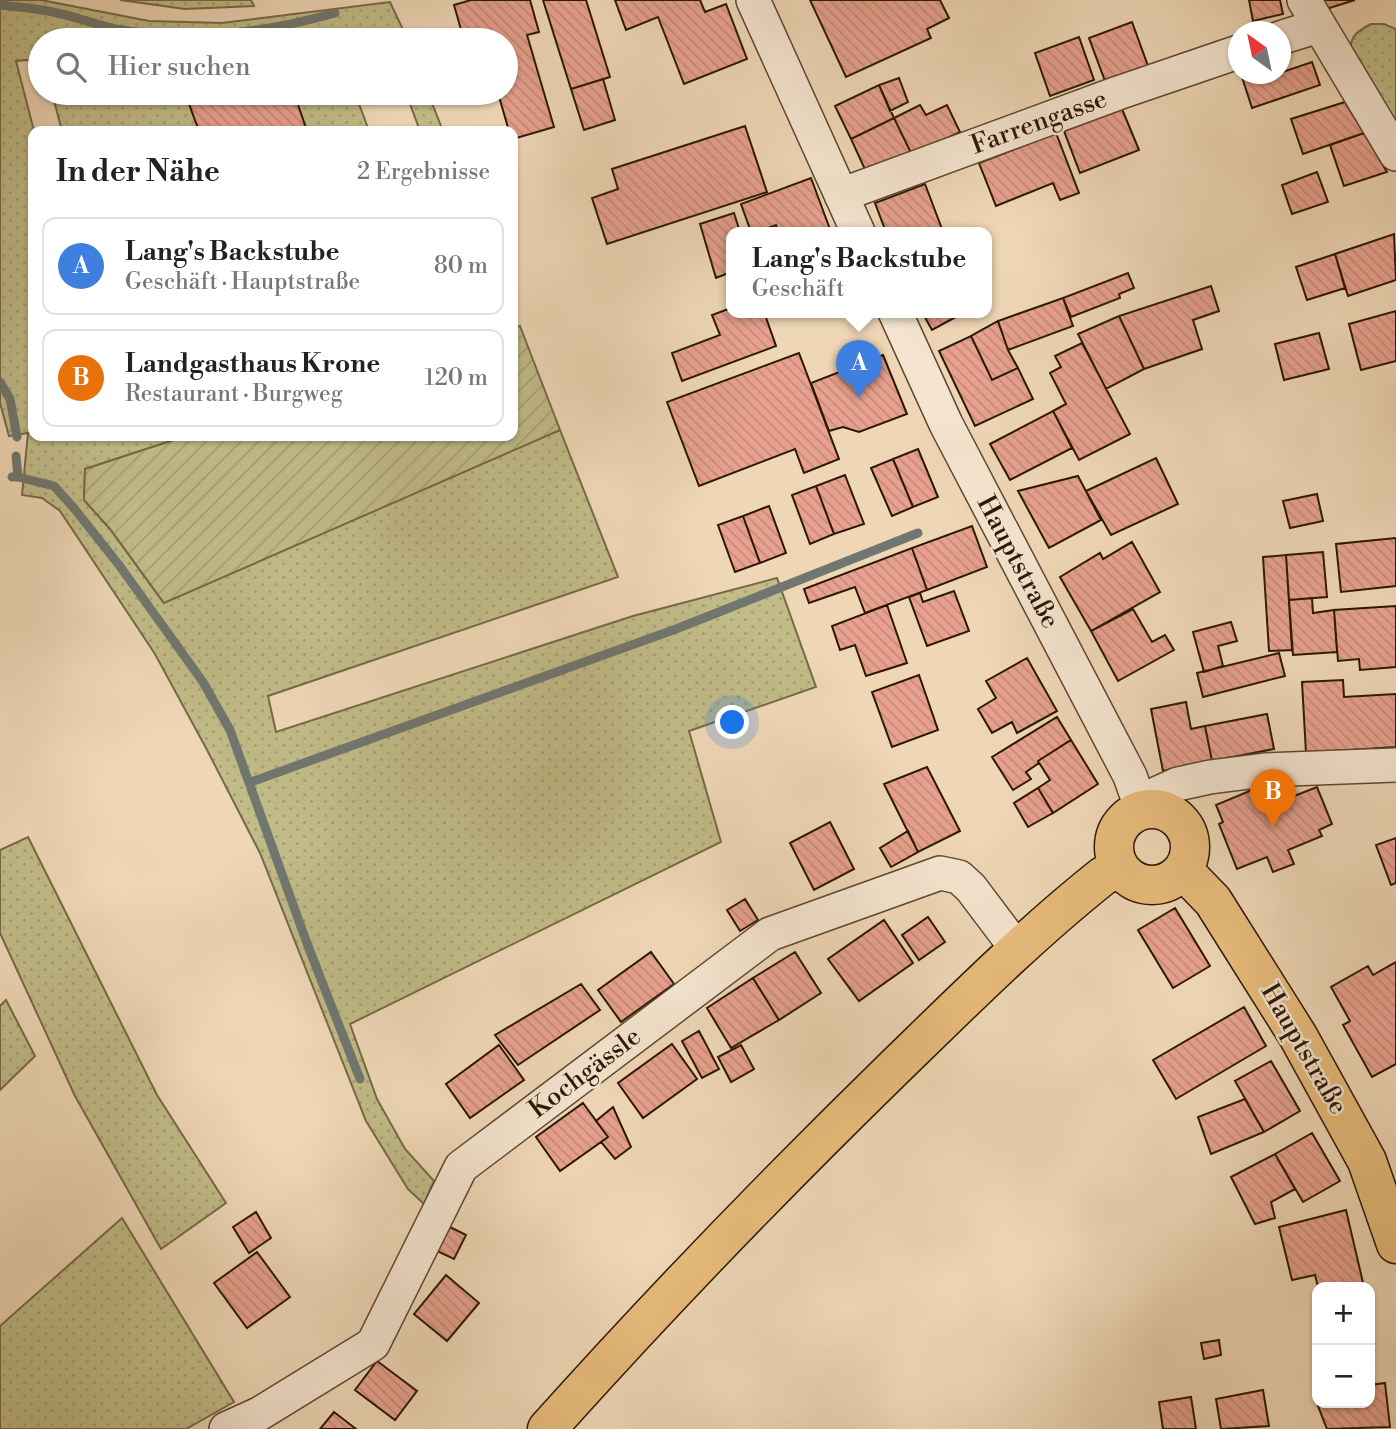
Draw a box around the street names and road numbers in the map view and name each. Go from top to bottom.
street label: Farrengasse [967,83,1111,161]
street label: Hauptstraße [970,490,1066,634]
street label: Hauptstraße [1254,978,1354,1120]
street label: Kochgässle [523,1020,647,1126]

